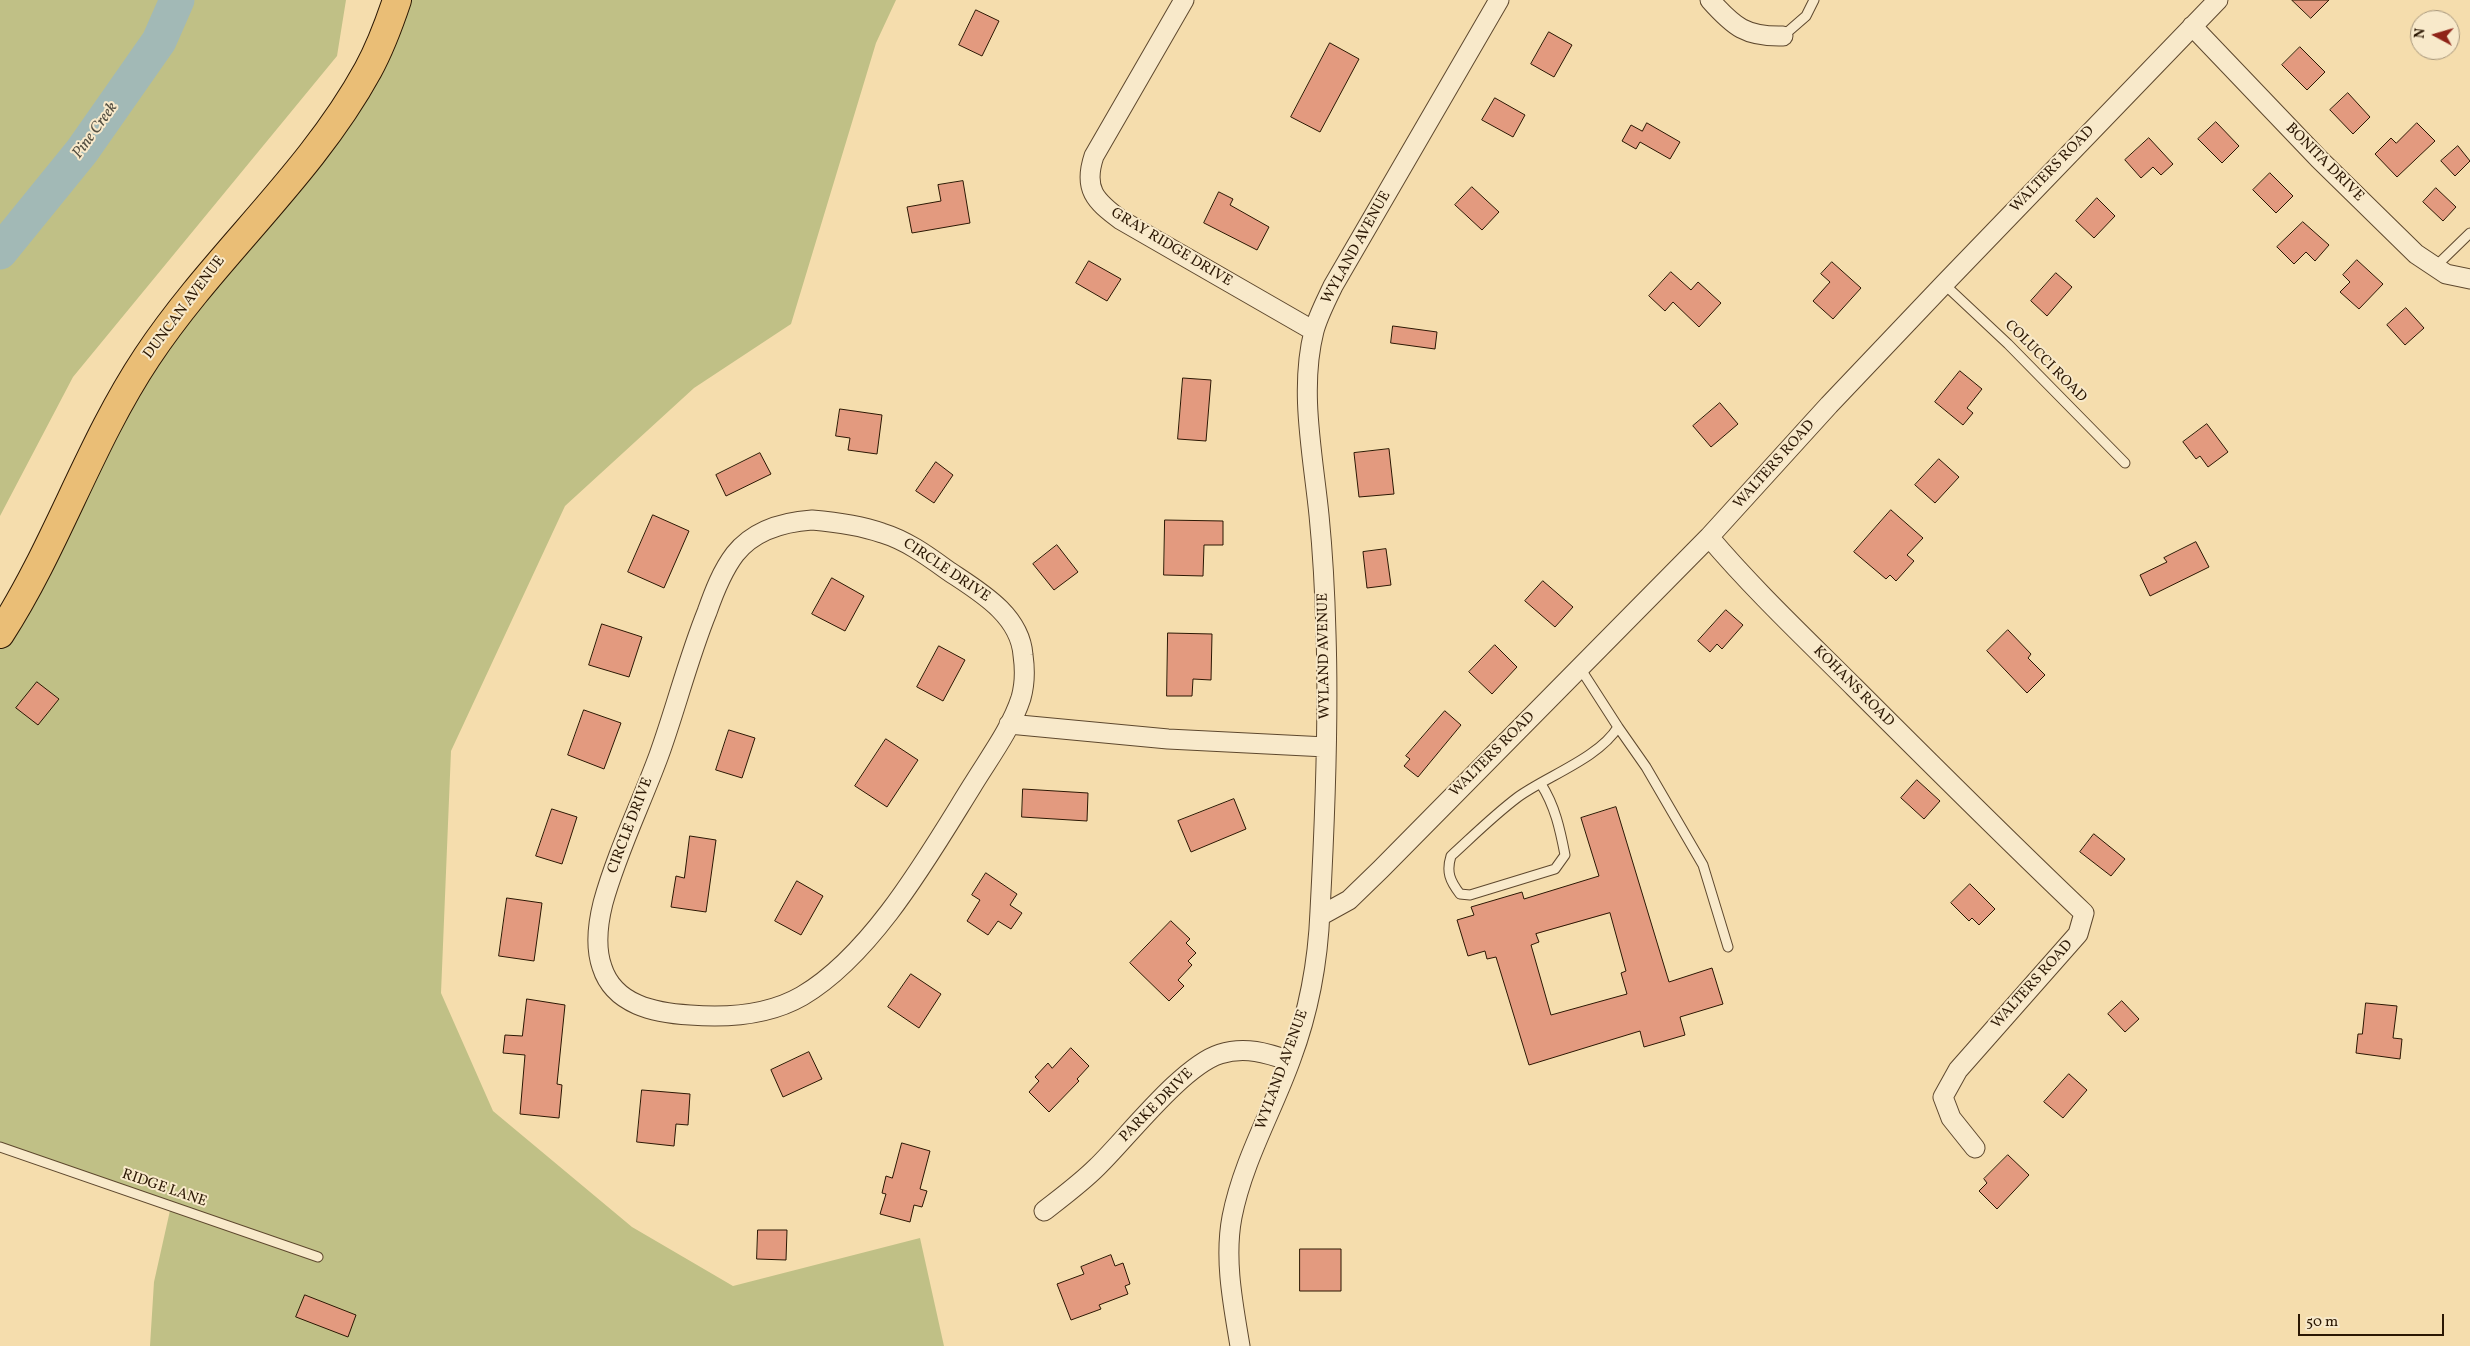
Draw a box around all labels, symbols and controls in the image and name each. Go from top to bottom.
north arrow [2410,10,2460,60]
text: N [2411,27,2431,40]
water label: Pine Creek [69,99,123,163]
street label: BONITA DRIVE [2281,120,2367,206]
street label: WALTERS ROAD [2007,123,2099,217]
street label: WYLAND AVENUE [1318,188,1396,308]
street label: GRAY RIDGE DRIVE [1107,205,1235,291]
street label: DUNCAN AVENUE [140,253,230,363]
street label: COLUCCI ROAD [2000,317,2090,407]
street label: WALTERS ROAD [1730,417,1820,513]
street label: CIRCLE DRIVE [899,535,993,607]
street label: WYLAND AVENUE [1315,593,1335,719]
street label: KOHANS ROAD [1809,643,1897,731]
street label: WALTERS ROAD [1447,709,1539,801]
street label: CIRCLE DRIVE [604,775,658,877]
street label: WALTERS ROAD [1988,937,2078,1033]
street label: WYLAND AVENUE [1253,1008,1313,1132]
street label: PARKE DRIVE [1116,1065,1198,1147]
street label: RIDGE LANE [119,1166,209,1212]
scale bar [2300,1304,2446,1336]
text: 50 m [2306,1312,2338,1333]

